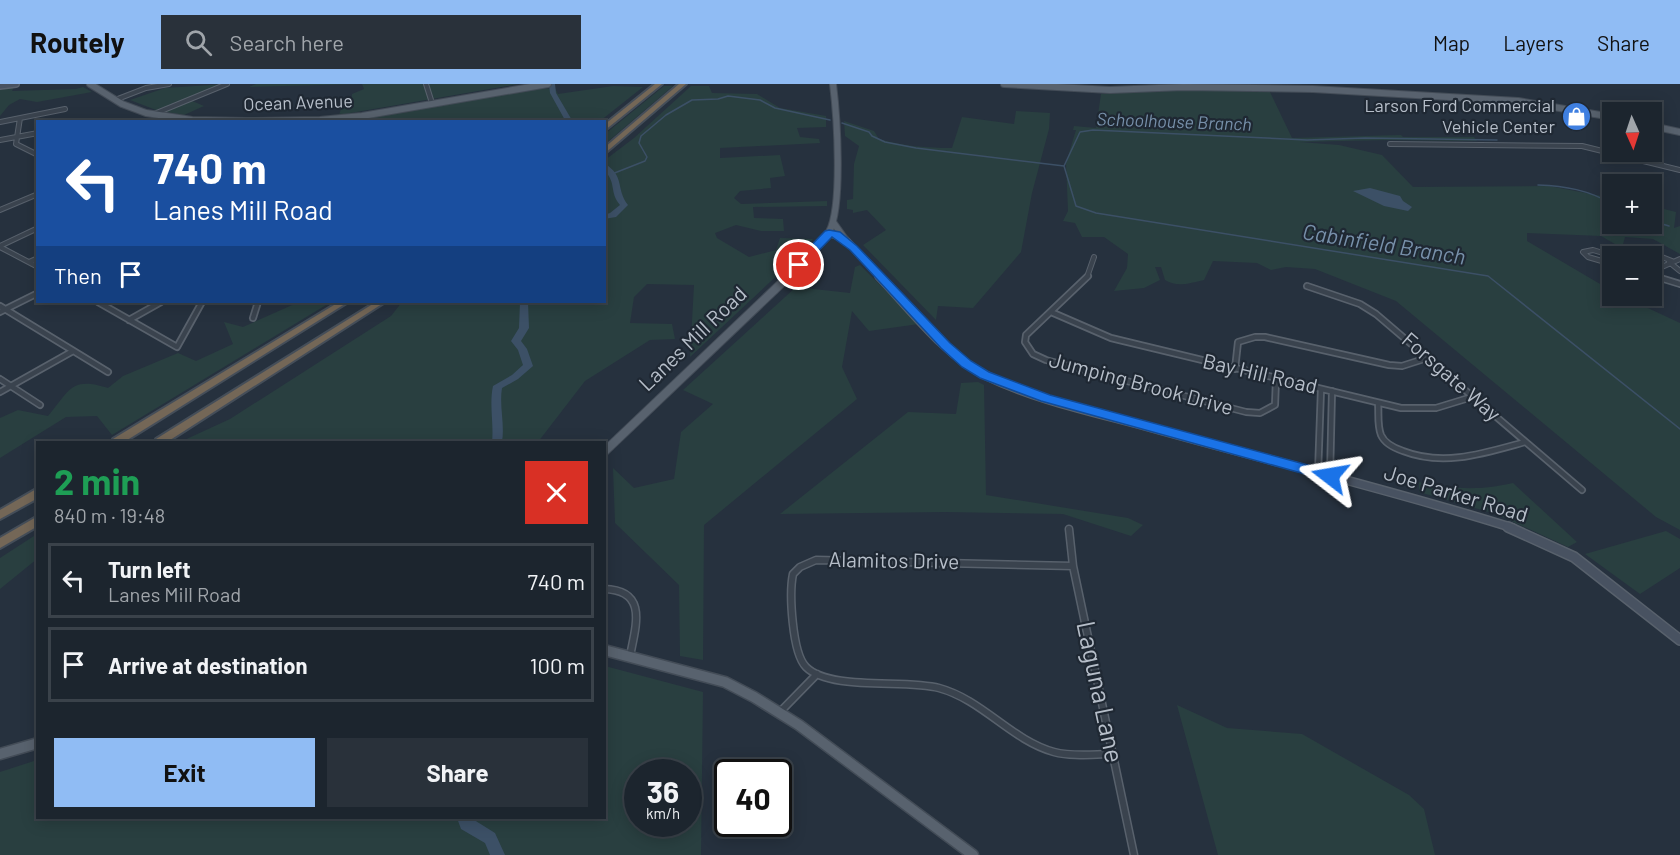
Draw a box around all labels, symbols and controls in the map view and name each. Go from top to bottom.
search box [161,15,581,69]
text: Routely [30,25,125,59]
icon: search [182,26,215,59]
text: Search here [230,29,344,55]
text: Map [1433,30,1470,55]
text: Layers [1503,30,1564,55]
text: Share [1597,30,1650,55]
street label: Ocean Avenue [243,89,353,115]
place label: Larson Ford Commercial Vehicle Center [1364,94,1555,137]
shop icon: Larson Ford Commercial Vehicle Center [1560,100,1592,132]
north arrow [1602,102,1662,162]
map controls [1602,102,1662,306]
water label: Schoolhouse Branch [1096,107,1252,135]
text: 740 m [153,142,267,192]
icon: left [54,144,132,222]
button: + [1602,174,1662,234]
text: Lanes Mill Road [153,193,333,225]
water label: Cabinfield Branch [1301,217,1468,269]
pin [773,239,824,290]
button: − [1602,246,1662,306]
icon: arrive [782,248,815,281]
icon: arrive [114,258,147,291]
text: Then [54,262,102,288]
street label: Lanes Mill Road [633,280,751,395]
street label: Forsgate Way [1398,326,1507,426]
street label: Jumping Brook Drive [1047,346,1236,419]
street label: Bay Hill Road [1201,347,1320,398]
position arrow [1298,444,1362,508]
text: 2 min [54,459,140,502]
street label: Joe Parker Road [1381,459,1531,526]
button: close [525,461,588,524]
text: 840 m · 19:48 [54,503,165,527]
street label: Alamitos Drive [828,546,960,573]
text: Turn left [108,556,191,582]
icon: left [57,564,90,597]
text: 740 m [527,568,585,594]
text: Lanes Mill Road [108,582,241,606]
street label: Laguna Lane [1071,618,1132,765]
icon: arrive [57,648,90,681]
text: Arrive at destination [108,652,307,678]
text: 100 m [530,652,585,678]
button: Exit [54,738,315,807]
button: Share [327,738,588,807]
speed limit sign: 40 [714,759,792,837]
text: 36 [647,773,679,809]
text: km/h [646,804,680,822]

